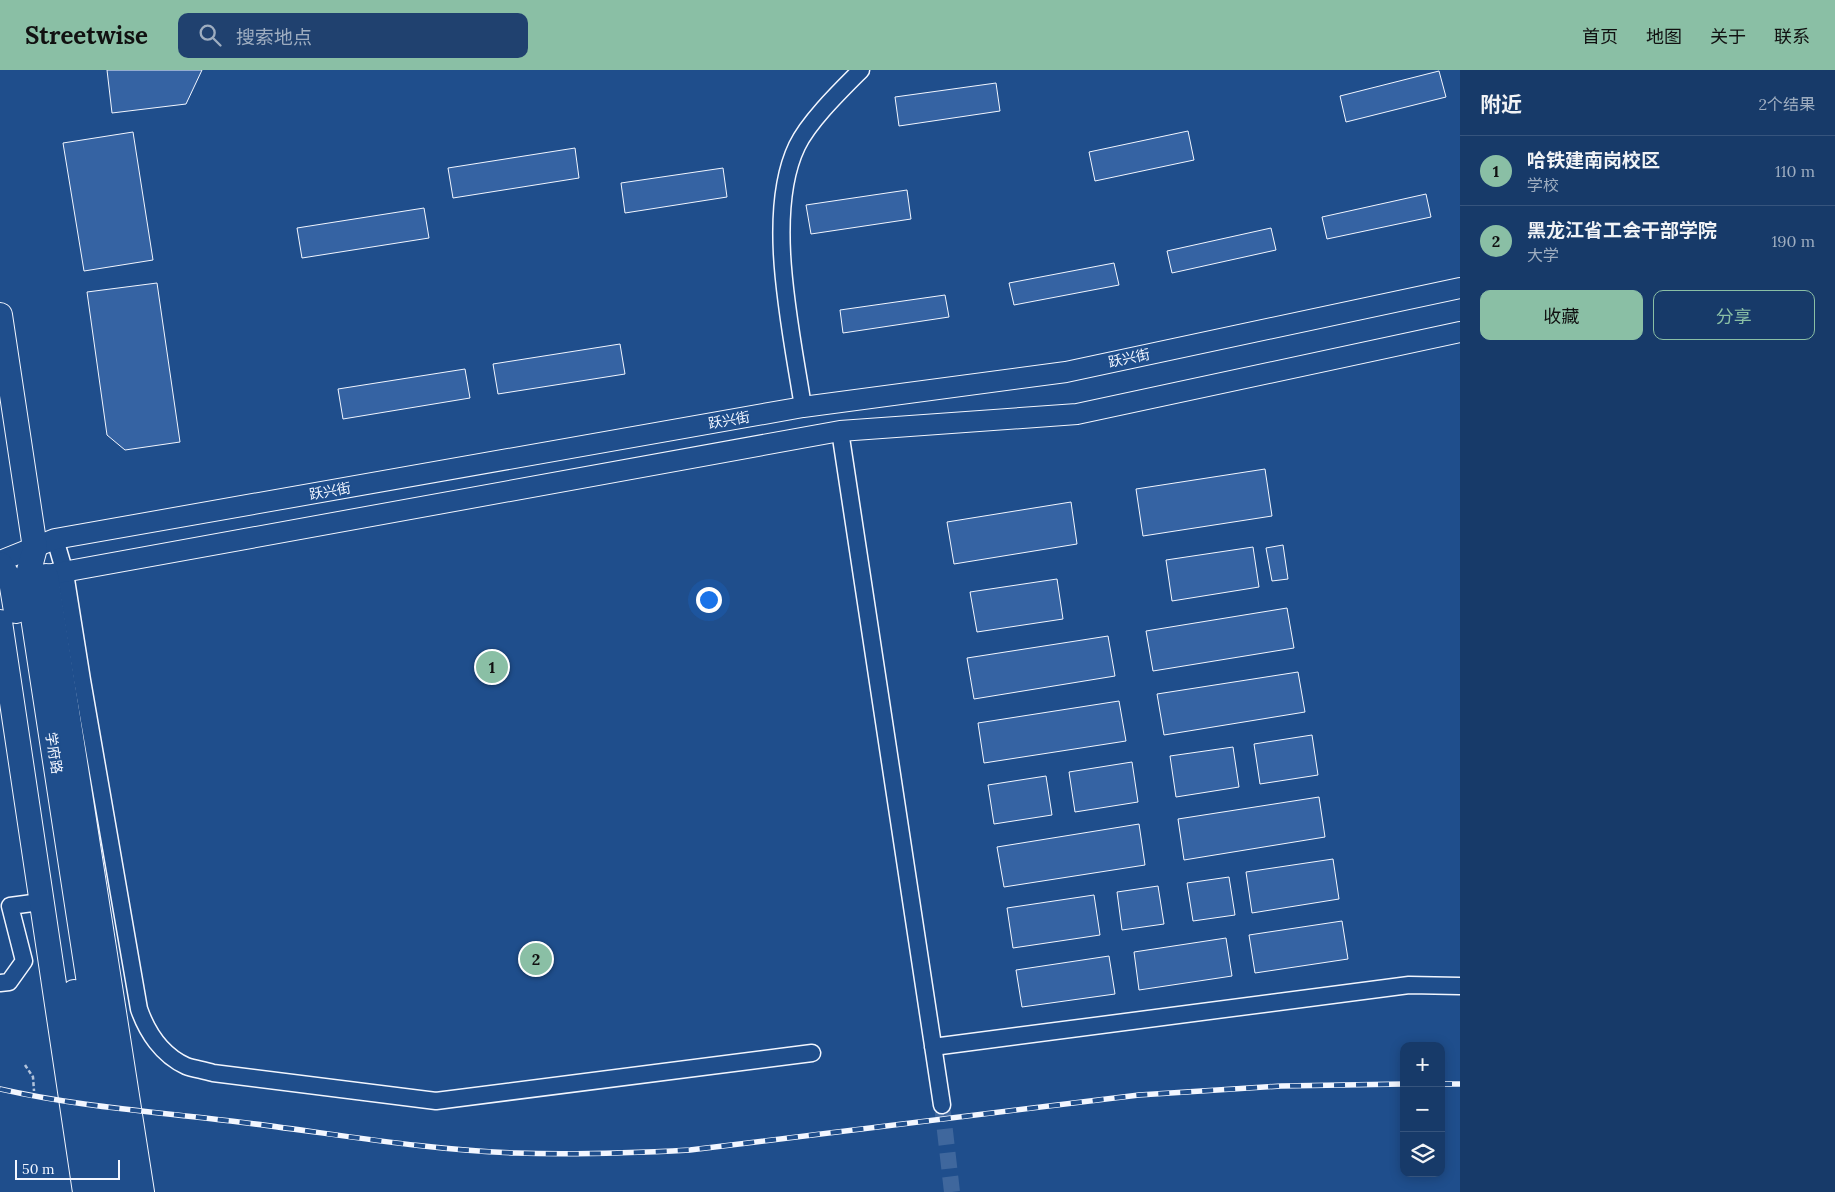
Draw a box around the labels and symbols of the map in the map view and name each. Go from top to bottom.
street label: 跃兴街 [1107,345,1151,371]
street label: 跃兴街 [707,407,751,433]
street label: 跃兴街 [308,478,352,504]
your location [696,587,722,613]
pin: 1 [476,648,508,686]
street label: 学府路 [42,731,66,775]
pin: 2 [520,940,552,978]
scale bar [15,1157,120,1180]

